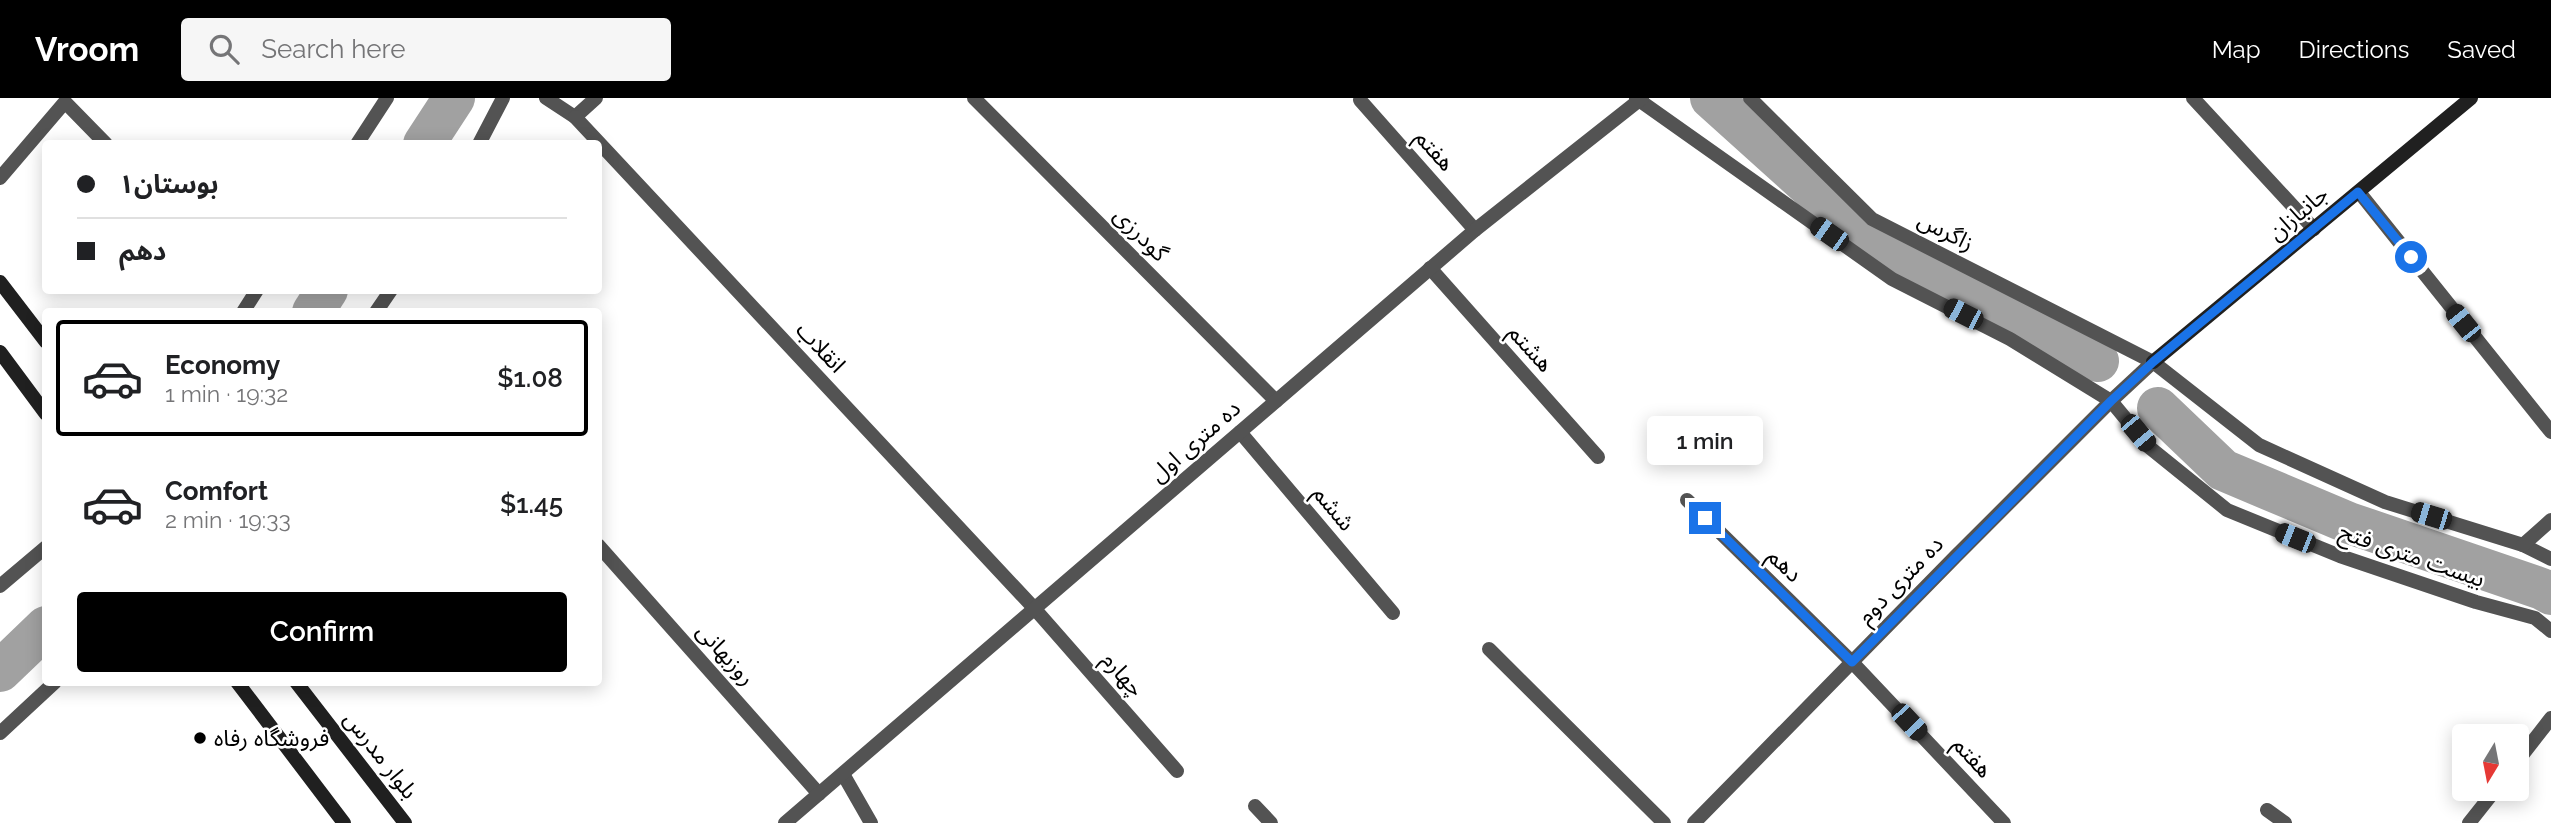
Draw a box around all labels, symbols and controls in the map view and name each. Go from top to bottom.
search box [181,18,671,81]
text: Vroom [35,30,139,69]
icon: search [205,30,243,68]
text: Search here [261,34,406,64]
text: Map [2212,35,2261,64]
text: Directions [2299,35,2409,64]
text: Saved [2447,35,2516,64]
street label: هفتم [1407,124,1461,179]
text: بوستان۱ [119,169,219,199]
street label: جانبازان [2262,180,2334,246]
street label: گودرزی [1108,201,1174,267]
street label: زاگرس [1913,205,1979,257]
car [1806,213,1853,255]
text: دهم [119,236,166,266]
route start [2395,241,2427,273]
car [1940,295,1987,333]
car [2442,300,2485,346]
street label: انقلاب [791,316,852,378]
street label: هشتم [1500,318,1560,380]
icon: car [81,347,144,410]
text: Economy [165,350,280,380]
text: $1.08 [497,363,563,393]
text: 1 min · 19:32 [165,380,288,407]
street label: ده متری اول [1144,394,1246,488]
car [2117,410,2160,456]
callout: 1 min [1647,416,1763,466]
text: 1 min [1676,427,1734,454]
icon: car [81,473,144,536]
text: Comfort [165,476,268,506]
street label: ششم [1305,480,1361,538]
text: $1.45 [500,489,563,519]
car [2408,500,2455,532]
route end [1689,502,1721,534]
text: 2 min · 19:33 [165,506,291,533]
street label: بیست متری فتح [2335,517,2489,596]
car [2272,520,2319,556]
street label: ده متری دوم [1851,530,1952,633]
street label: دهم [1760,542,1808,590]
button: Confirm [77,592,567,672]
street label: روزبهانی [691,617,761,691]
street label: چهارم [1093,646,1150,705]
car [1887,699,1932,745]
street label: بلوار مدرس [338,706,424,804]
place label: فروشگاه رفاه [214,724,329,752]
north arrow [2452,724,2529,802]
map controls [2452,724,2529,801]
marker: فروشگاه رفاه [192,730,208,746]
street label: هفتم [1945,731,1999,785]

